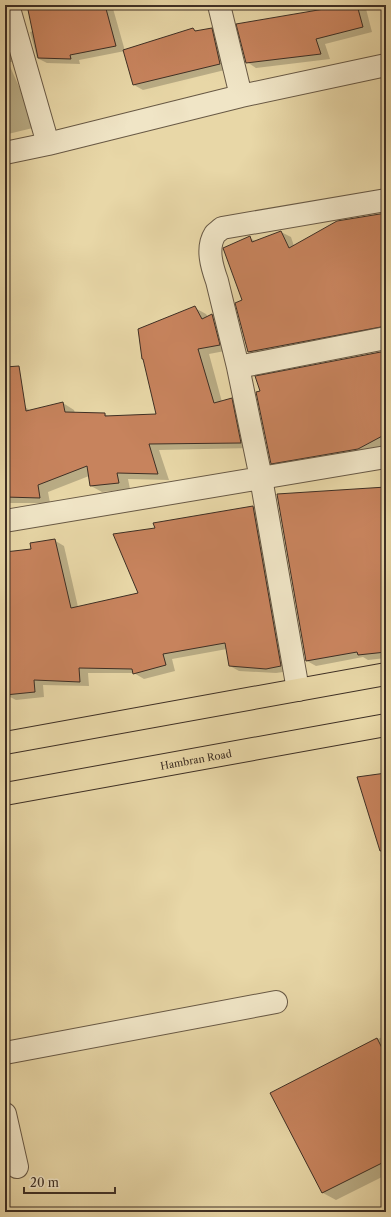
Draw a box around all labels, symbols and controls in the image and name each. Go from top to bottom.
street label: Hambran Road [159,747,233,772]
scale bar [24,1169,115,1195]
text: 20 m [30,1175,59,1190]

